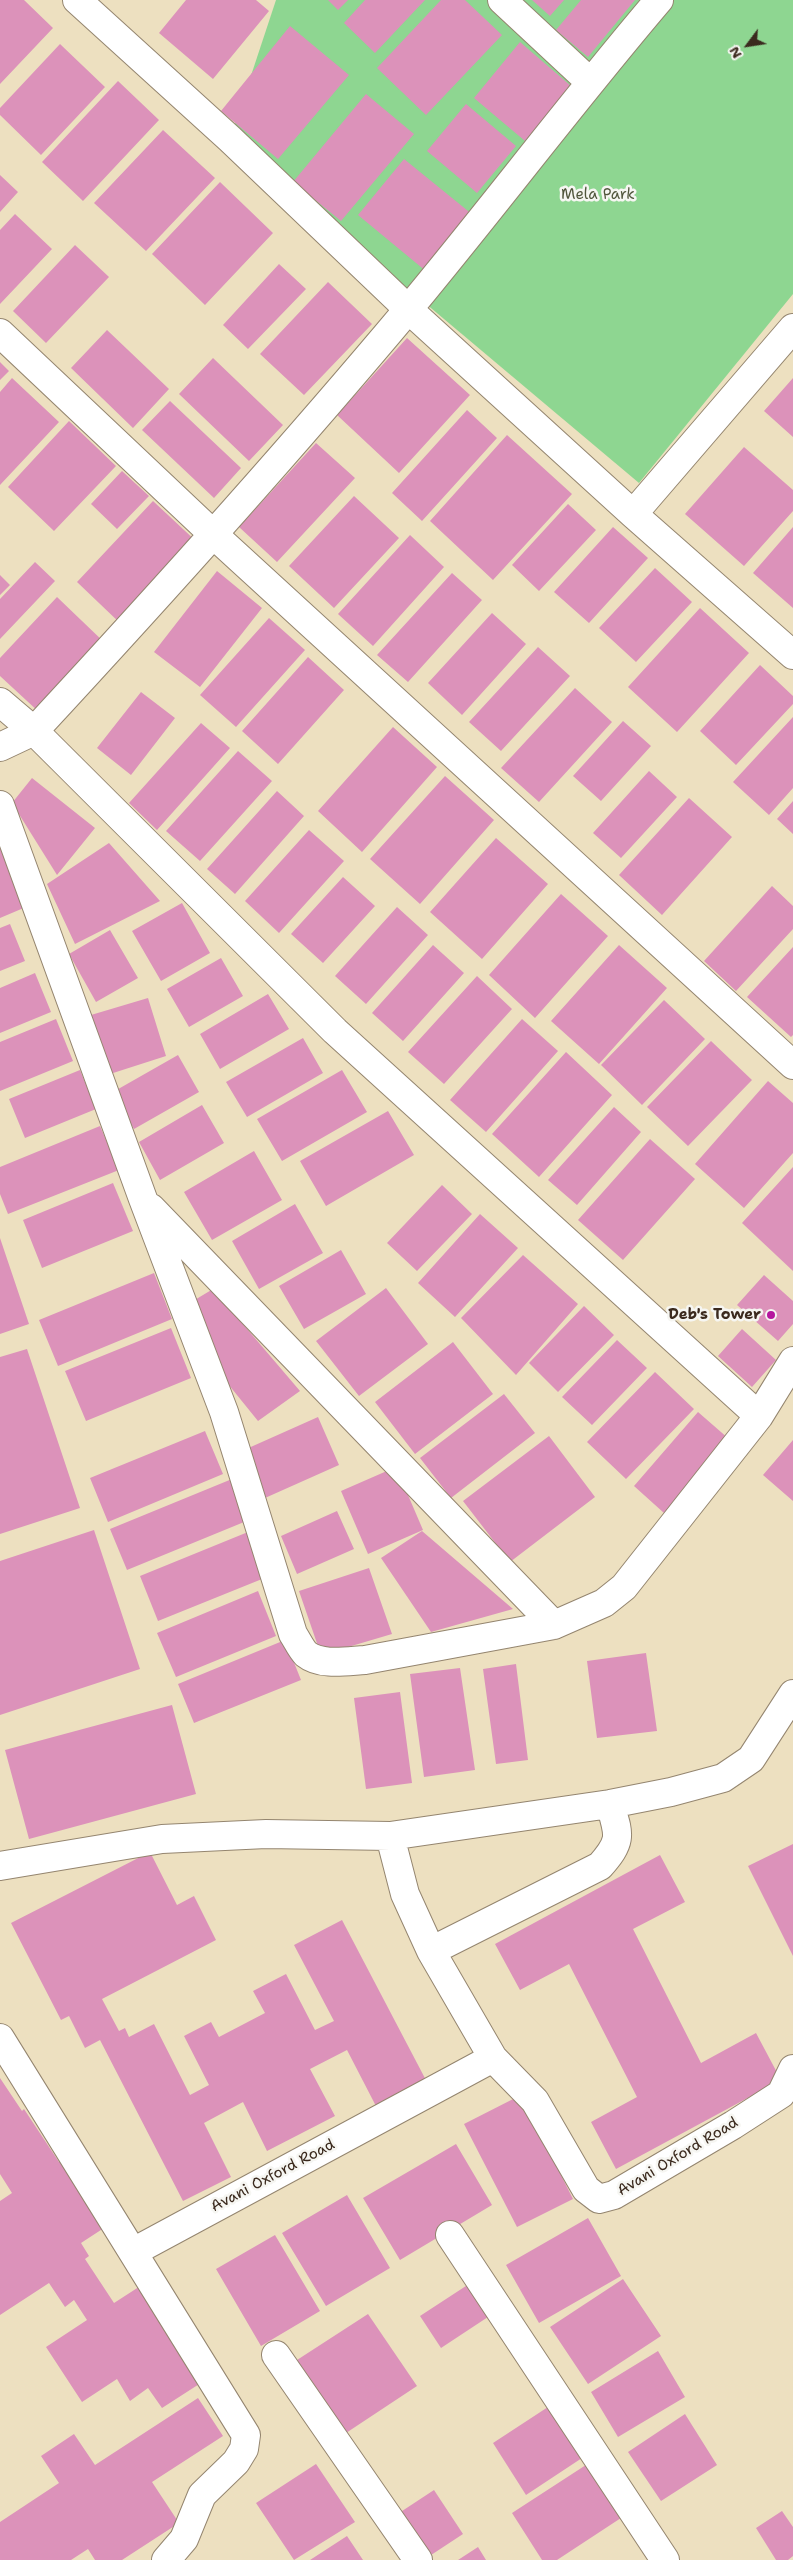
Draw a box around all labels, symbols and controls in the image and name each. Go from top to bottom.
north arrow [723,20,773,70]
text: N [725,43,746,62]
park label: Mela Park [561,186,635,204]
place label: Deb's Tower [668,1306,761,1324]
marker: Deb's Tower [765,1309,777,1321]
street label: Avani Oxford Road [614,2114,742,2200]
street label: Avani Oxford Road [208,2136,338,2216]

